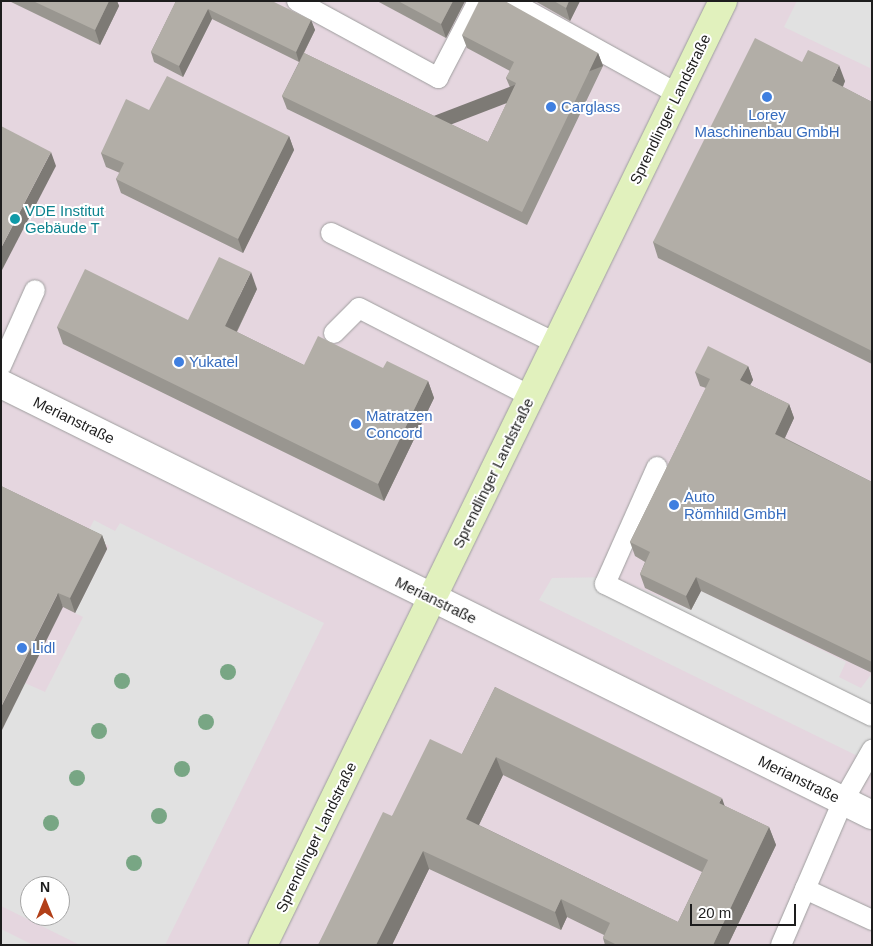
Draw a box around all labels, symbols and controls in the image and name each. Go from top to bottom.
street label: Sprendlinger Landstraße [626,31,714,187]
marker: Lorey Maschinenbau GmbH [761,91,773,103]
place label: Carglass [561,98,620,116]
marker: Carglass [545,101,557,113]
place label: Lorey Maschinenbau GmbH [694,105,840,140]
place label: VDE Institut Gebäude T [25,201,104,236]
marker: VDE Institut Gebäude T [9,213,21,225]
place label: Yukatel [189,353,238,371]
marker: Yukatel [173,356,185,368]
street label: Merianstraße [30,393,118,447]
street label: Sprendlinger Landstraße [449,395,537,551]
place label: Matratzen Concord [366,406,433,441]
marker: Matratzen Concord [350,418,362,430]
place label: Auto Römhild GmbH [684,487,787,522]
marker: Auto Römhild GmbH [668,499,680,511]
street label: Merianstraße [392,573,480,627]
place label: Lidl [32,639,55,657]
marker: Lidl [16,642,28,654]
street label: Merianstraße [755,752,843,806]
street label: Sprendlinger Landstraße [272,759,360,915]
north arrow [20,876,70,926]
text: N [40,879,50,895]
scale bar [693,894,799,926]
text: 20 m [698,904,731,921]

